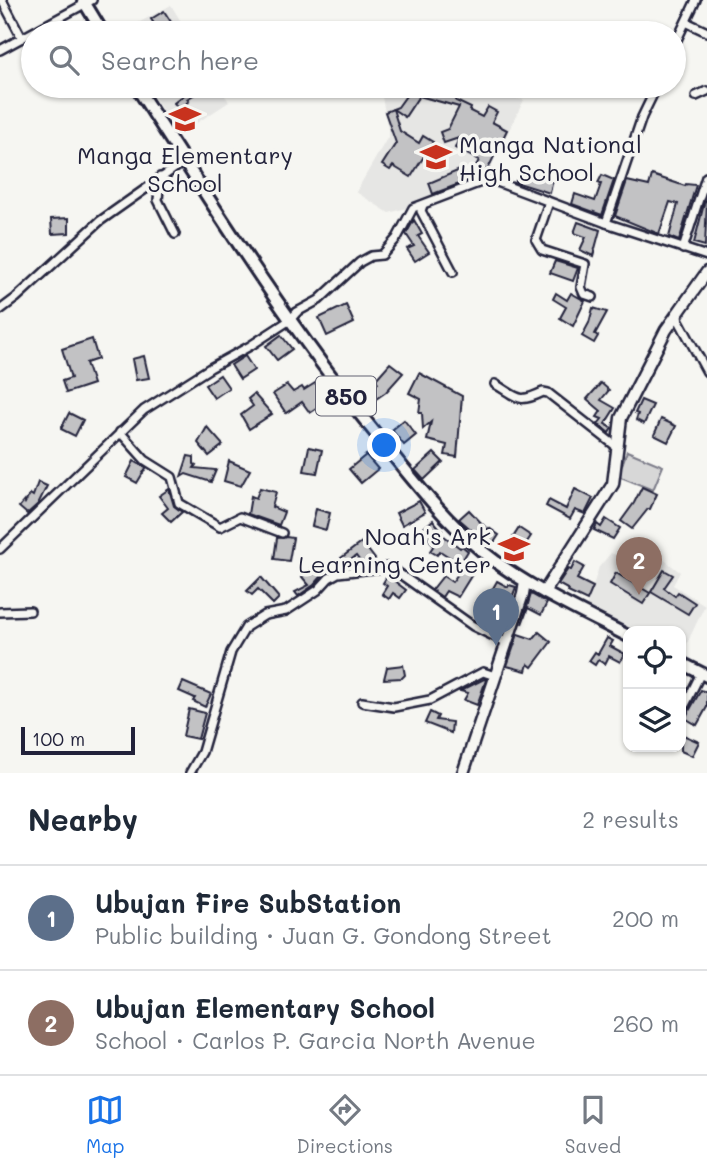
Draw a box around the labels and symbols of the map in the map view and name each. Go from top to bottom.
school or university icon: Manga Elementary School [168,102,202,136]
place label: Manga National High School [459,128,642,187]
place label: Manga Elementary School [77,139,293,198]
school or university icon: Manga National High School [419,140,453,174]
road number: 850 [316,376,376,416]
your location [367,428,401,462]
place label: Noah's Ark Learning Center [298,520,491,579]
school or university icon: Noah's Ark Learning Center [497,532,531,566]
pin: 2 [616,537,662,595]
pin: 1 [473,588,519,646]
scale bar [21,724,135,756]

